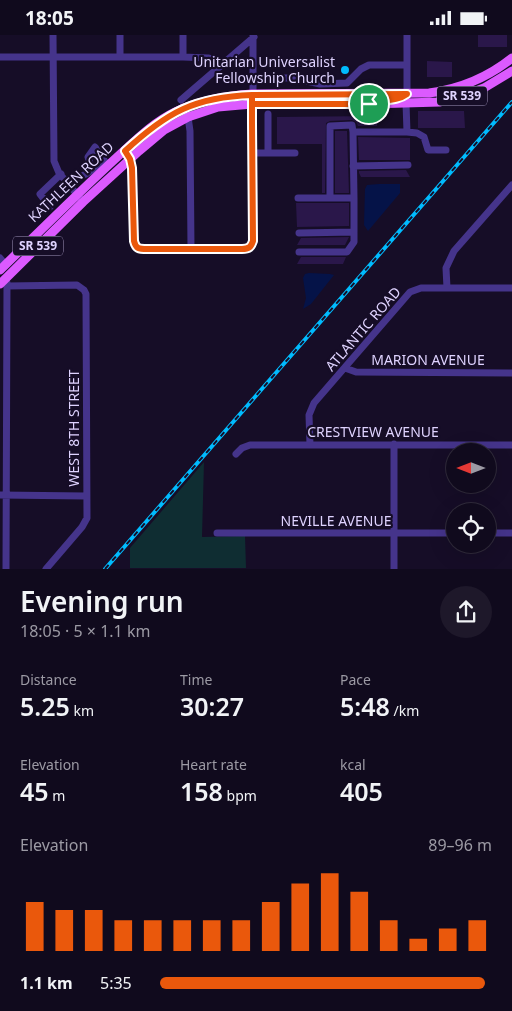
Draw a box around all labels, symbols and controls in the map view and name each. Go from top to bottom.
text: 18:05 [25,5,74,31]
place label: Unitarian Universalist Fellowship Church [193,52,335,87]
marker: Unitarian Universalist Fellowship Church [339,64,351,76]
pin [348,83,390,125]
road number: SR 539 [437,86,487,105]
icon: arrive [355,90,383,118]
street label: KATHLEEN ROAD [24,137,118,226]
road number: SR 539 [13,237,63,255]
street label: ATLANTIC ROAD [321,282,405,375]
street label: MARION AVENUE [371,350,485,369]
street label: WEST 8TH STREET [64,369,83,487]
street label: CRESTVIEW AVENUE [307,422,439,441]
north arrow [446,443,496,493]
map controls [446,443,496,553]
button: locate [446,503,496,553]
street label: NEVILLE AVENUE [281,511,391,530]
text: Evening run [20,582,184,620]
button: share [440,586,492,638]
text: 18:05 · 5 × 1.1 km [20,620,150,642]
text: Distance [20,670,77,689]
text: Time [180,670,212,689]
text: Pace [340,670,371,689]
text: 5.25 [20,689,70,723]
text: 30:27 [180,689,244,723]
text: 5:48 [340,689,390,723]
text: km [70,701,94,720]
text: /km [390,701,419,720]
text: Elevation [20,755,80,774]
text: Heart rate [180,755,247,774]
text: kcal [340,755,366,774]
text: 45 [20,774,49,808]
text: 158 [180,774,223,808]
text: 405 [340,774,383,808]
text: m [49,786,65,805]
text: bpm [223,786,257,805]
text: Elevation [20,834,88,856]
text: 89–96 m [428,834,492,856]
text: 1.1 km [20,972,72,994]
text: 5:35 [100,972,132,994]

